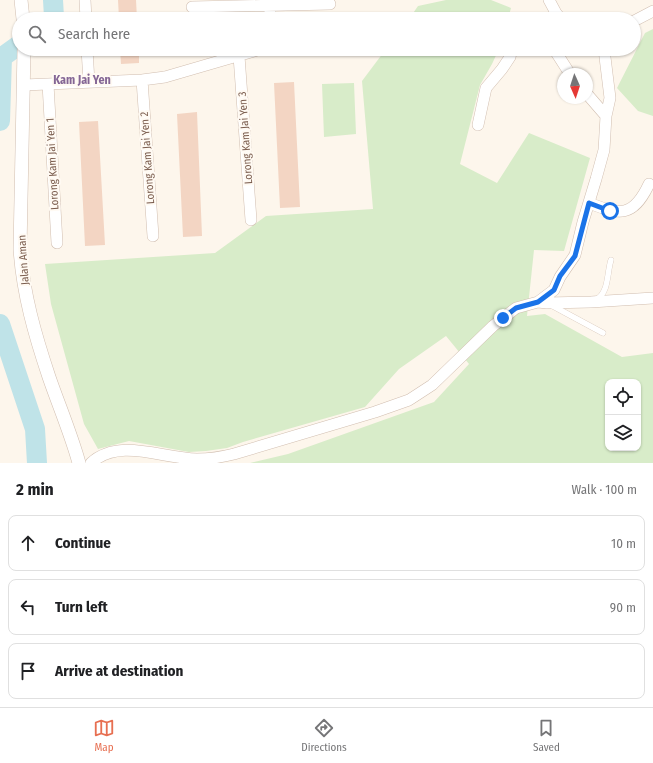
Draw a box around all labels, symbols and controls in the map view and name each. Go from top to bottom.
search box [12,12,641,56]
icon: search [26,23,48,45]
text: Search here [58,25,130,43]
north arrow [557,68,593,104]
district label: Kam Jai Yen [53,73,111,87]
street label: Lorong Kam Jai Yen 3 [236,91,255,185]
street label: Lorong Kam Jai Yen 2 [138,111,157,205]
street label: Lorong Kam Jai Yen 1 [44,118,61,210]
route start [601,202,619,220]
street label: Jalan Aman [15,234,32,286]
route end [494,309,512,327]
map controls [605,379,641,451]
button: locate [605,379,641,415]
button: layers [605,415,641,451]
text: 2 min [16,479,54,500]
text: Walk · 100 m [571,482,637,497]
icon: ahead [17,532,39,554]
text: Continue [55,534,111,552]
text: 10 m [611,536,636,551]
icon: left [17,596,39,618]
text: Turn left [55,598,108,616]
text: 90 m [610,600,636,615]
icon: arrive [17,660,39,682]
text: Arrive at destination [55,662,183,680]
tab: Map [93,717,115,754]
tab: Directions [301,717,347,754]
tab: Saved [533,717,560,754]

